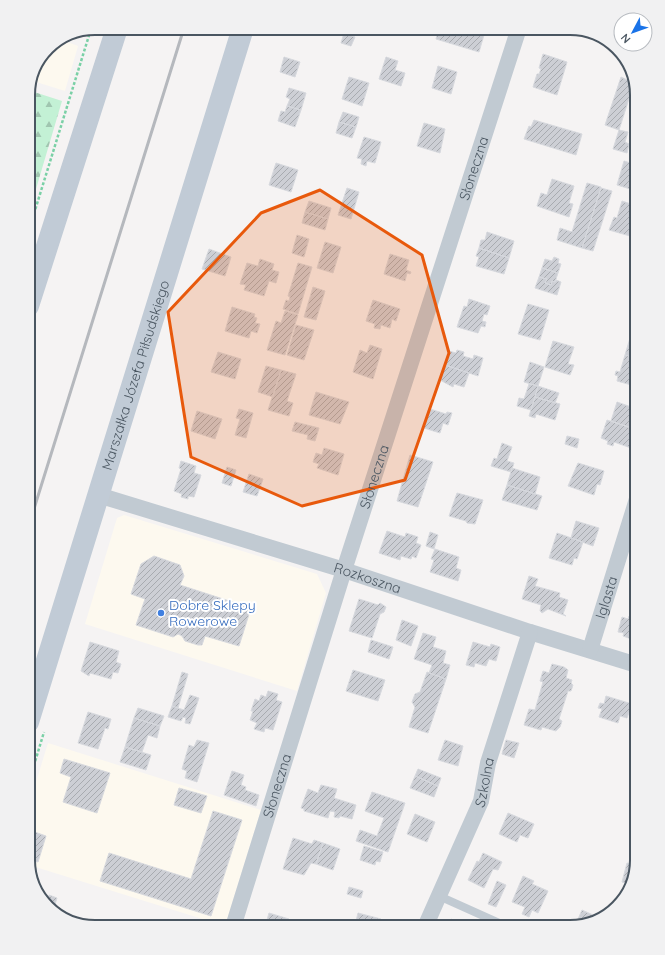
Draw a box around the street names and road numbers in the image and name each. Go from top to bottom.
street label: Słoneczna [455,134,492,203]
street label: Marszałka Józefa Piłsudskiego [98,278,173,472]
street label: Słoneczna [355,442,393,511]
street label: Rozkoszna [332,558,404,597]
street label: Iglasta [591,574,621,621]
street label: Słoneczna [259,751,295,820]
street label: Szkolna [470,755,498,810]

